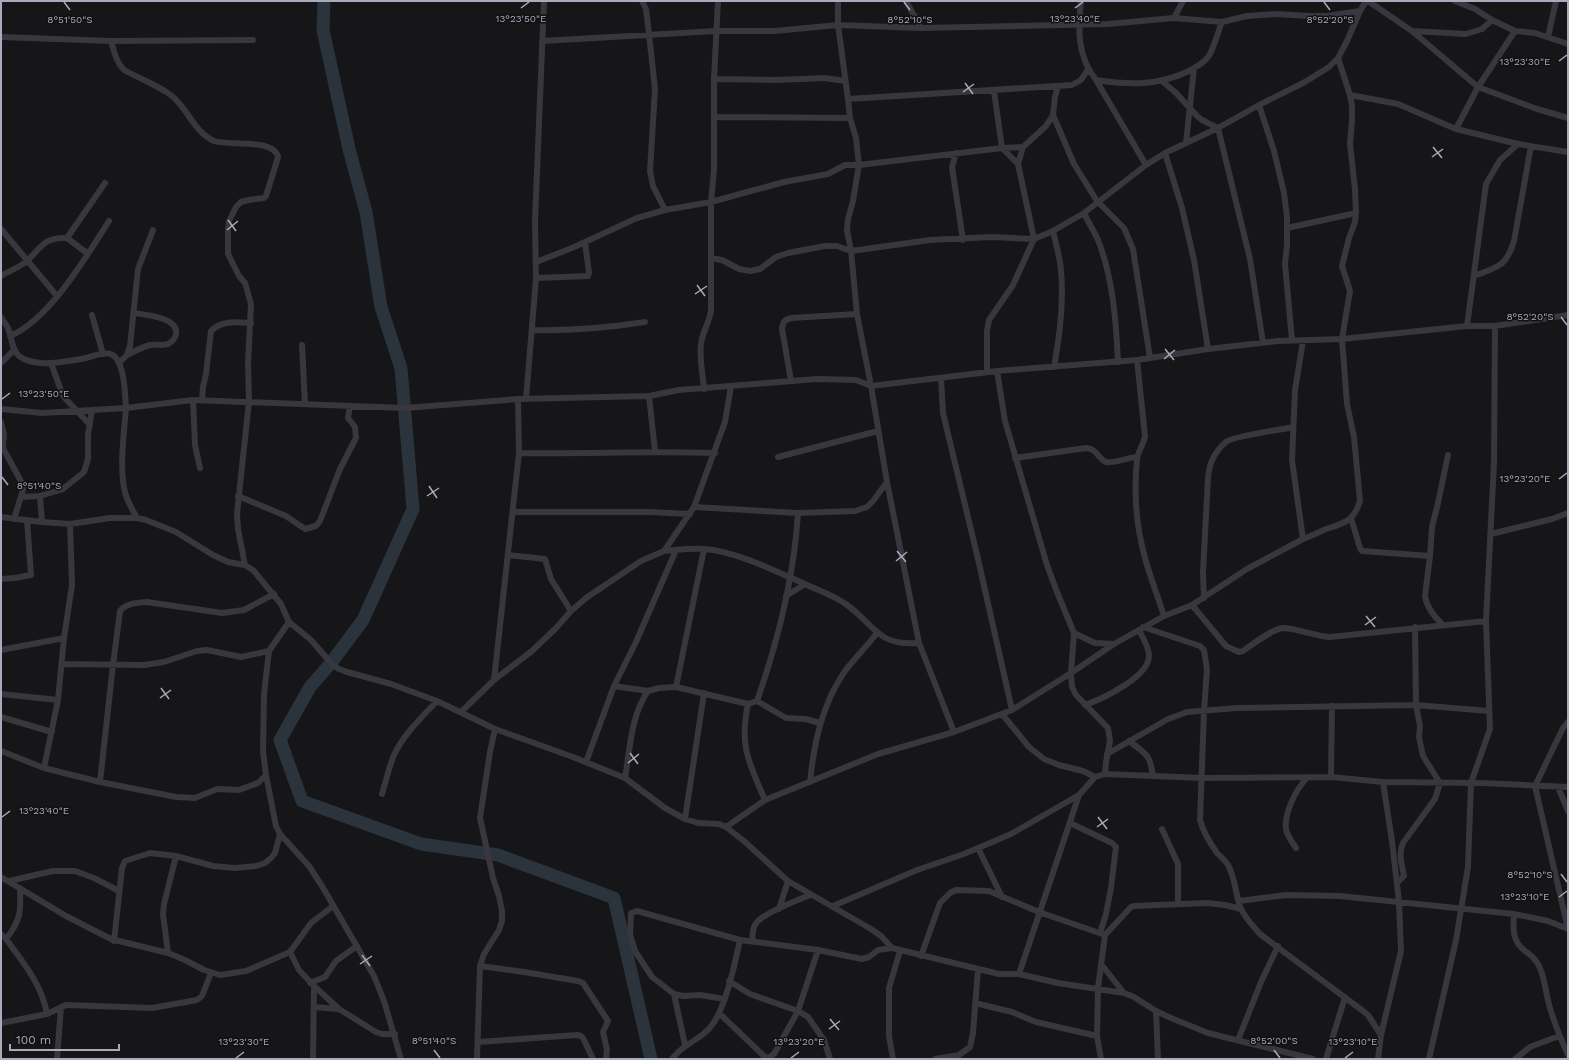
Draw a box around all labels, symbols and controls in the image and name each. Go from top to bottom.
text: 13°23'50"E [496,13,546,24]
text: 13°23'40"E [1050,13,1100,24]
text: 8°51'50"S [47,14,93,25]
text: 8°52'10"S [887,14,933,25]
text: 8°52'20"S [1306,14,1354,25]
text: 13°23'30"E [1500,56,1550,67]
text: 8°52'20"S [1506,311,1554,322]
text: 13°23'50"E [19,388,69,399]
text: 13°23'20"E [1500,473,1550,484]
text: 8°51'40"S [17,480,61,491]
text: 13°23'40"E [19,805,69,816]
text: 8°52'10"S [1507,869,1553,880]
text: 13°23'10"E [1501,891,1549,902]
scale bar [10,1026,119,1052]
text: 100 m [16,1033,51,1047]
text: 8°51'40"S [412,1035,456,1046]
text: 8°52'00"S [1250,1035,1298,1046]
text: 13°23'30"E [219,1036,269,1047]
text: 13°23'20"E [774,1036,824,1047]
text: 13°23'10"E [1329,1036,1377,1047]

